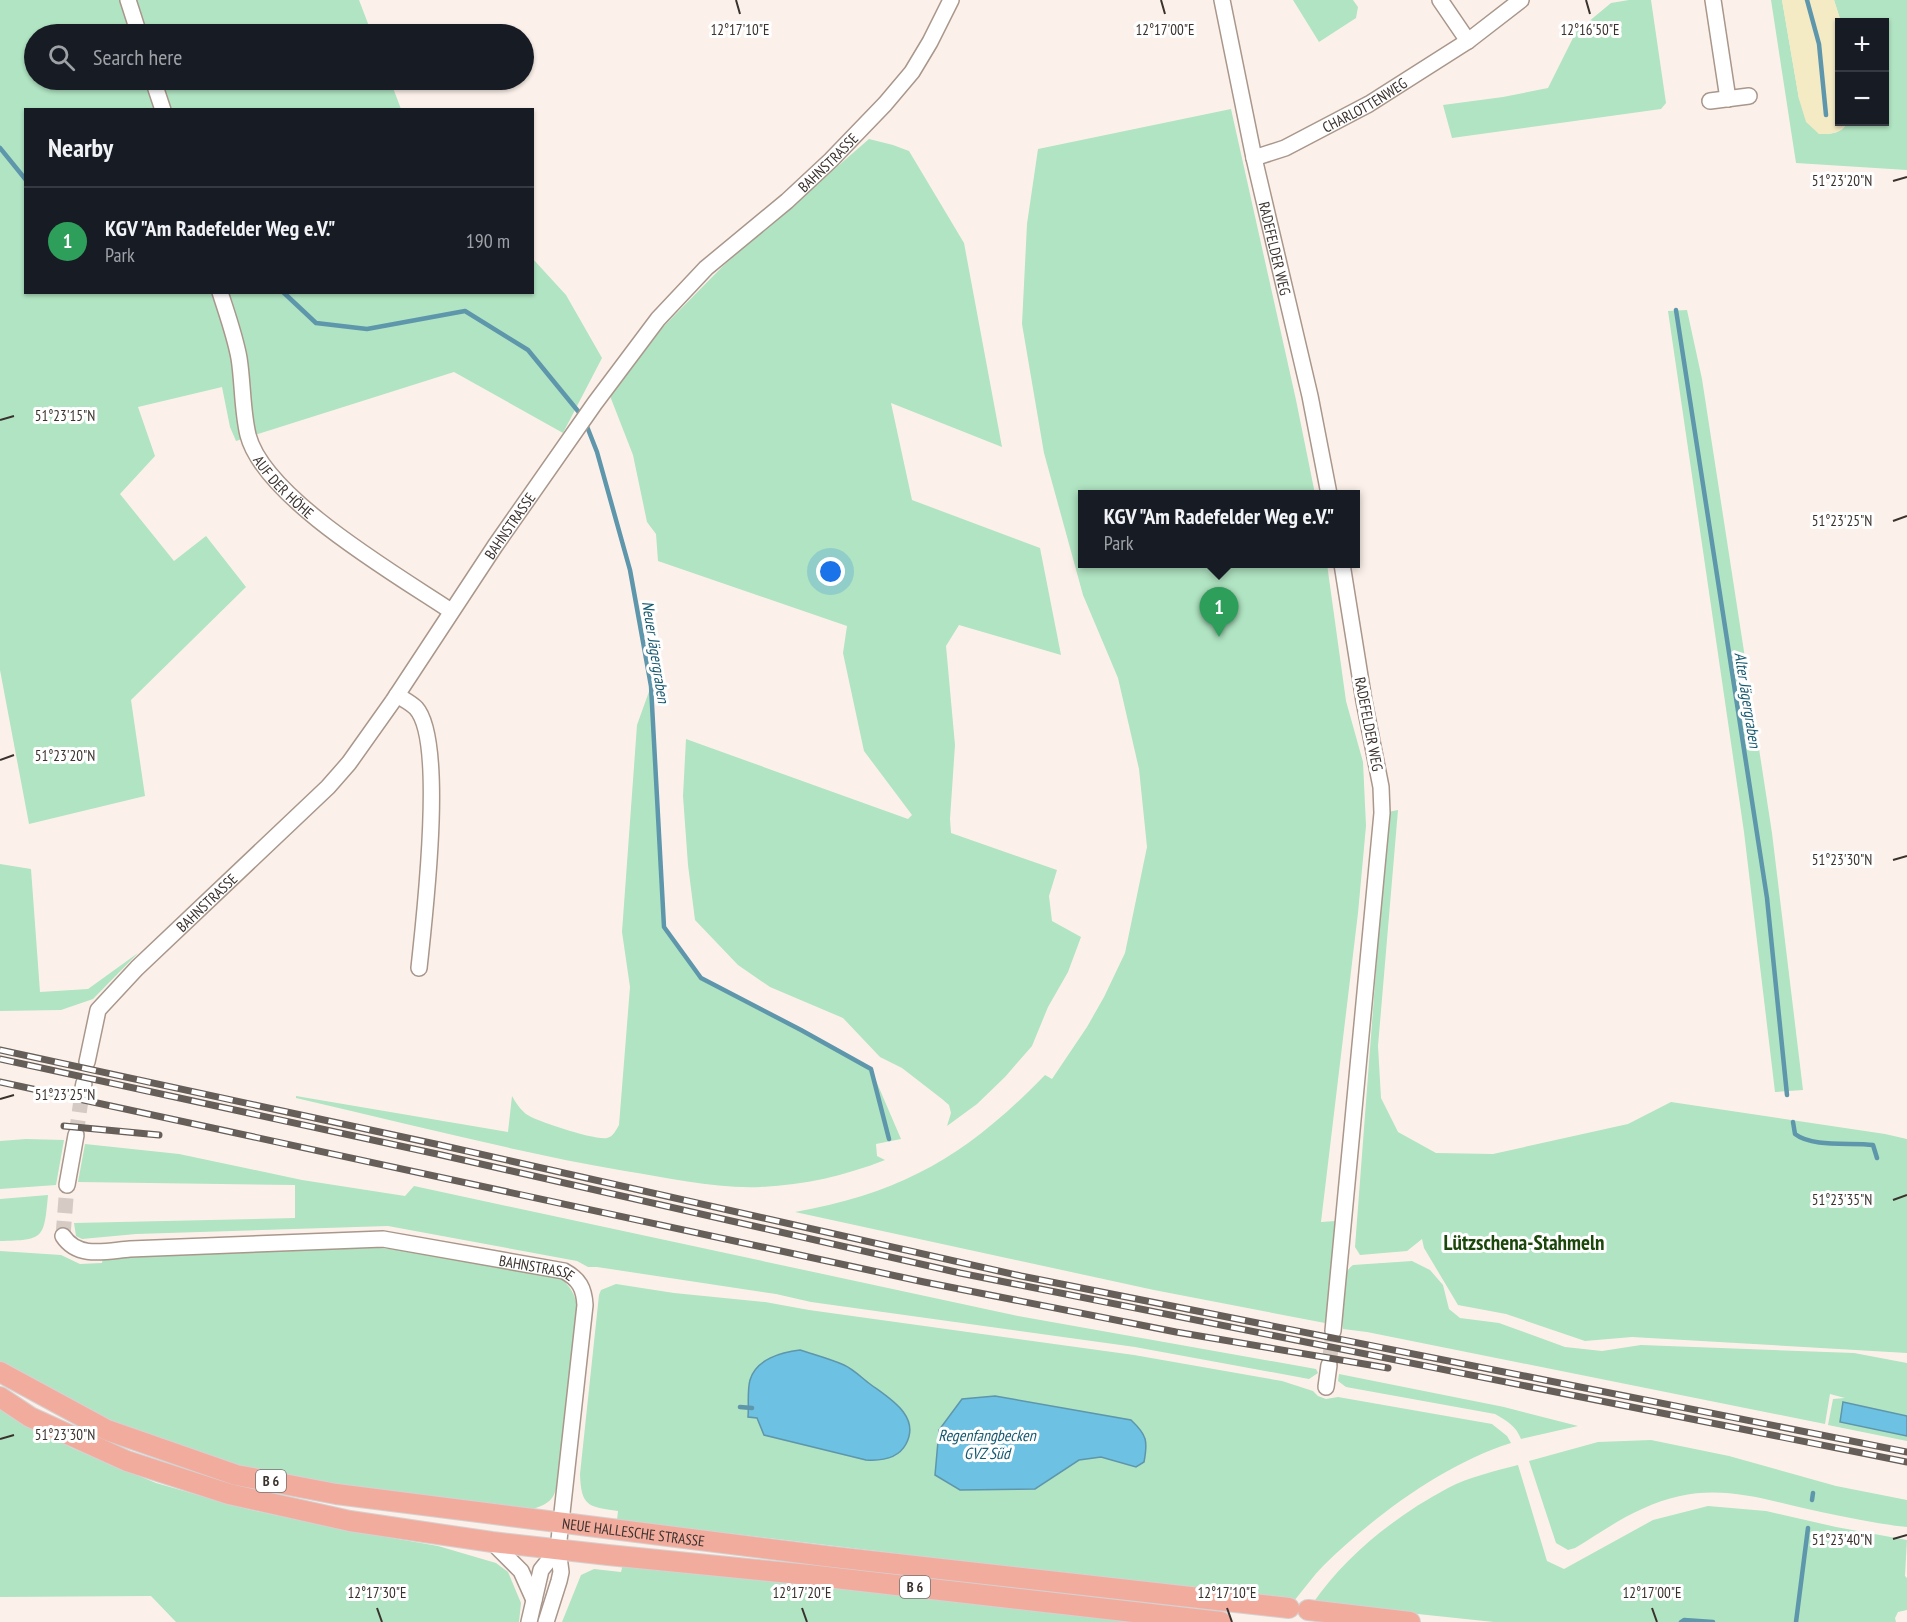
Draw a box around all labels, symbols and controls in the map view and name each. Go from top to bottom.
map controls [1835,18,1889,126]
button: + [1835,18,1889,72]
text: 12°17'10"E [710,20,770,39]
text: 12°17'00"E [1135,20,1195,39]
text: 12°16'50"E [1560,20,1620,39]
search box [24,24,534,90]
icon: search [45,41,78,74]
text: Search here [93,43,182,71]
button: − [1835,72,1889,126]
street label: CHARLOTTENWEG [1319,73,1410,136]
street label: BAHNSTRASSE [794,129,862,196]
text: Nearby [48,131,113,164]
text: 51°23'20"N [1812,171,1872,190]
street label: RADEFELDER WEG [1255,200,1295,297]
text: KGV "Am Radefelder Weg e.V." [105,214,336,242]
text: 1 [63,228,72,254]
text: 190 m [466,228,510,254]
text: Park [105,242,135,268]
text: 51°23'15"N [35,406,95,425]
street label: AUF DER HÖHE [250,452,318,522]
street label: BAHNSTRASSE [480,489,539,562]
popup [1078,490,1360,568]
text: KGV "Am Radefelder Weg e.V." [1104,502,1334,530]
text: 51°23'25"N [1812,511,1872,530]
text: Park [1104,530,1133,556]
your location [816,557,845,586]
pin: 1 [1200,588,1238,637]
water label: Neuer Jägergraben [638,600,674,705]
water label: Alter Jägergraben [1731,651,1766,750]
street label: RADEFELDER WEG [1351,675,1387,773]
text: 51°23'20"N [35,746,95,765]
text: 51°23'30"N [1812,850,1872,869]
street label: BAHNSTRASSE [172,869,241,936]
text: 51°23'25"N [35,1085,95,1104]
text: 51°23'35"N [1812,1190,1872,1209]
district label: Lützschena-Stahmeln [1444,1229,1604,1256]
street label: BAHNSTRASSE [498,1250,579,1285]
text: 51°23'30"N [35,1425,95,1444]
water label: Regenfangbecken GVZ Süd [938,1425,1037,1463]
road number: B 6 [256,1470,286,1492]
street label: NEUE HALLESCHE STRASSE [561,1513,706,1550]
text: 51°23'40"N [1812,1530,1872,1549]
road number: B 6 [900,1576,930,1598]
text: 12°17'30"E [347,1583,407,1602]
text: 12°17'20"E [772,1583,832,1602]
text: 12°17'10"E [1197,1583,1257,1602]
text: 12°17'00"E [1622,1583,1682,1602]

